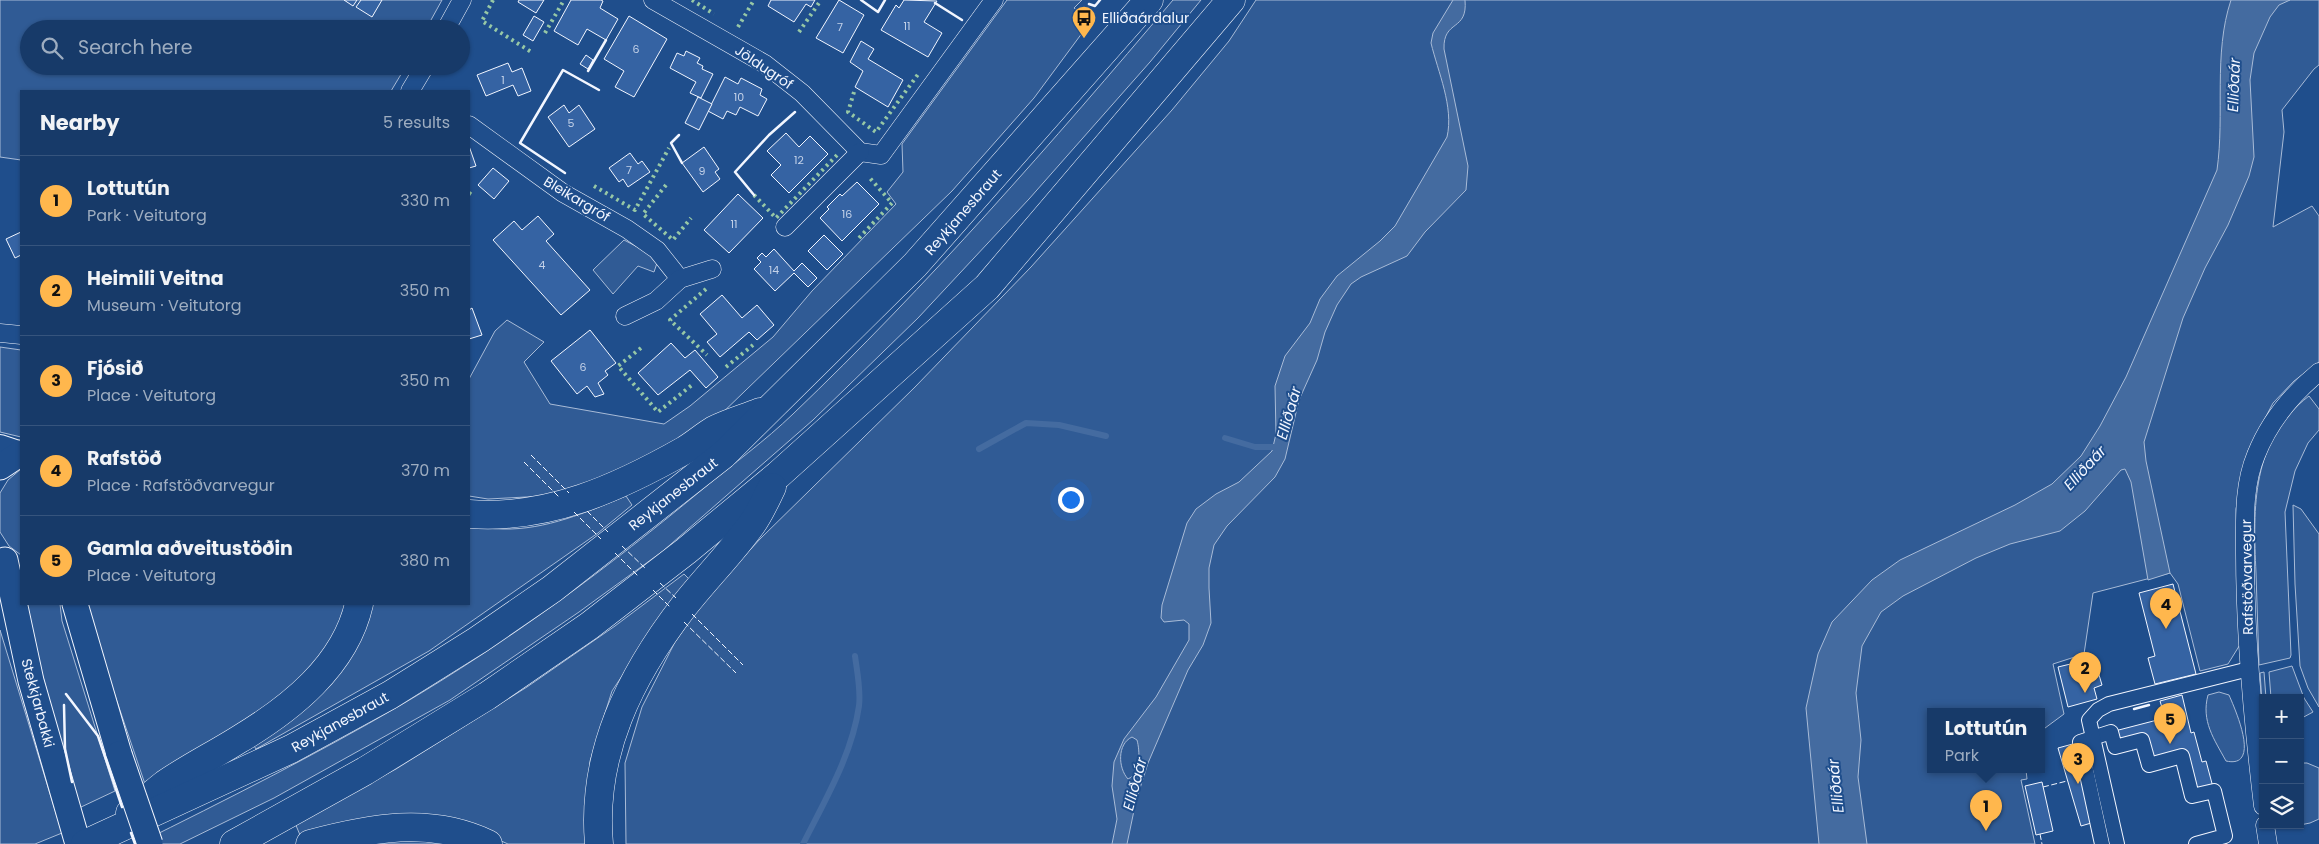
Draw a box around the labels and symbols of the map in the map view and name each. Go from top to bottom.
bus stop icon: Elliðaárdalur [1071,5,1097,39]
place label: Elliðaárdalur [1102,8,1189,28]
house number: 11 [903,18,911,34]
house number: 7 [837,19,843,35]
street label: Jöldugróf [731,40,797,94]
house number: 6 [633,41,640,57]
water label: Elliðaár [2222,57,2245,112]
house number: 1 [501,72,505,88]
house number: 10 [734,89,744,105]
house number: 5 [568,115,575,131]
house number: 12 [794,152,804,168]
house number: 7 [626,162,632,178]
house number: 9 [699,163,706,179]
street label: Reykjanesbraut [920,165,1006,259]
street label: Bleikargróf [540,171,614,227]
house number: 16 [842,206,852,222]
house number: 11 [730,216,738,232]
house number: 4 [539,257,546,273]
house number: 14 [769,262,779,278]
house number: 6 [580,359,587,375]
water label: Elliðaár [1271,384,1306,442]
water label: Elliðaár [2058,440,2111,495]
street label: Reykjanesbraut [624,453,722,535]
your location [1058,487,1084,513]
street label: Rafstöðvarvegur [2236,519,2258,635]
pin: 4 [2150,588,2182,629]
pin: 2 [2069,652,2101,693]
street label: Stekkjarbakki [17,656,59,750]
street label: Reykjanesbraut [288,687,392,757]
pin: 5 [2154,703,2186,744]
pin: 3 [2062,743,2094,784]
water label: Elliðaár [1117,755,1152,813]
water label: Elliðaár [1822,758,1849,814]
pin: 1 [1970,790,2002,831]

